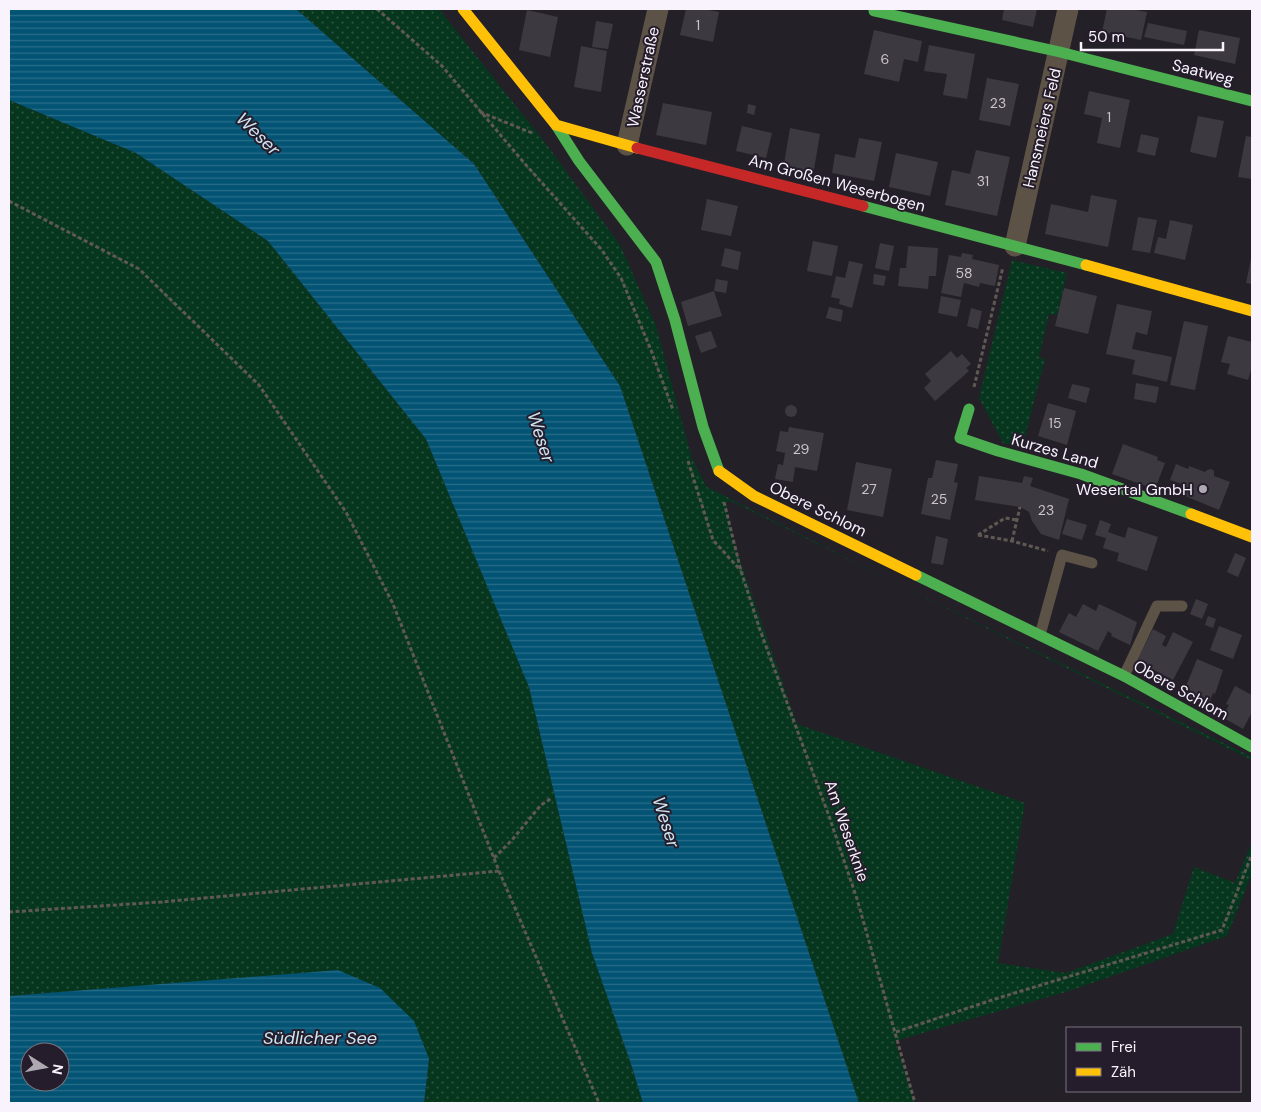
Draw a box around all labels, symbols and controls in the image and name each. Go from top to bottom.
house number: 1 [696,16,700,34]
scale bar [1081,20,1224,52]
street label: Wasserstraße [622,25,664,129]
text: 50 m [1088,27,1125,47]
house number: 6 [881,50,889,68]
street label: Saatweg [1170,54,1236,90]
street label: Hansmeiers Feld [1018,66,1066,190]
house number: 23 [990,94,1006,112]
water label: Weser [231,107,286,162]
house number: 1 [1107,108,1111,126]
street label: Am Großen Weserbogen [746,149,928,217]
house number: 31 [977,172,989,190]
house number: 58 [955,264,973,282]
water label: Weser [521,408,561,467]
house number: 15 [1049,414,1061,432]
street label: Kurzes Land [1009,429,1101,473]
house number: 29 [793,440,810,458]
street label: Obere Schlom [766,476,870,542]
place label: Wesertal GmbH [1076,479,1193,500]
house number: 27 [861,480,877,498]
marker: Wesertal GmbH [1197,483,1209,495]
house number: 25 [931,490,947,508]
house number: 23 [1038,501,1054,519]
street label: Obere Schlom [1130,655,1232,725]
street label: Am Weserknie [820,777,874,885]
water label: Weser [646,793,686,852]
water label: Südlicher See [263,1026,377,1050]
legend [1066,1027,1241,1092]
text: Frei [1111,1037,1136,1057]
north arrow [20,1042,70,1092]
text: Zäh [1111,1062,1136,1082]
text: N [48,1063,68,1076]

